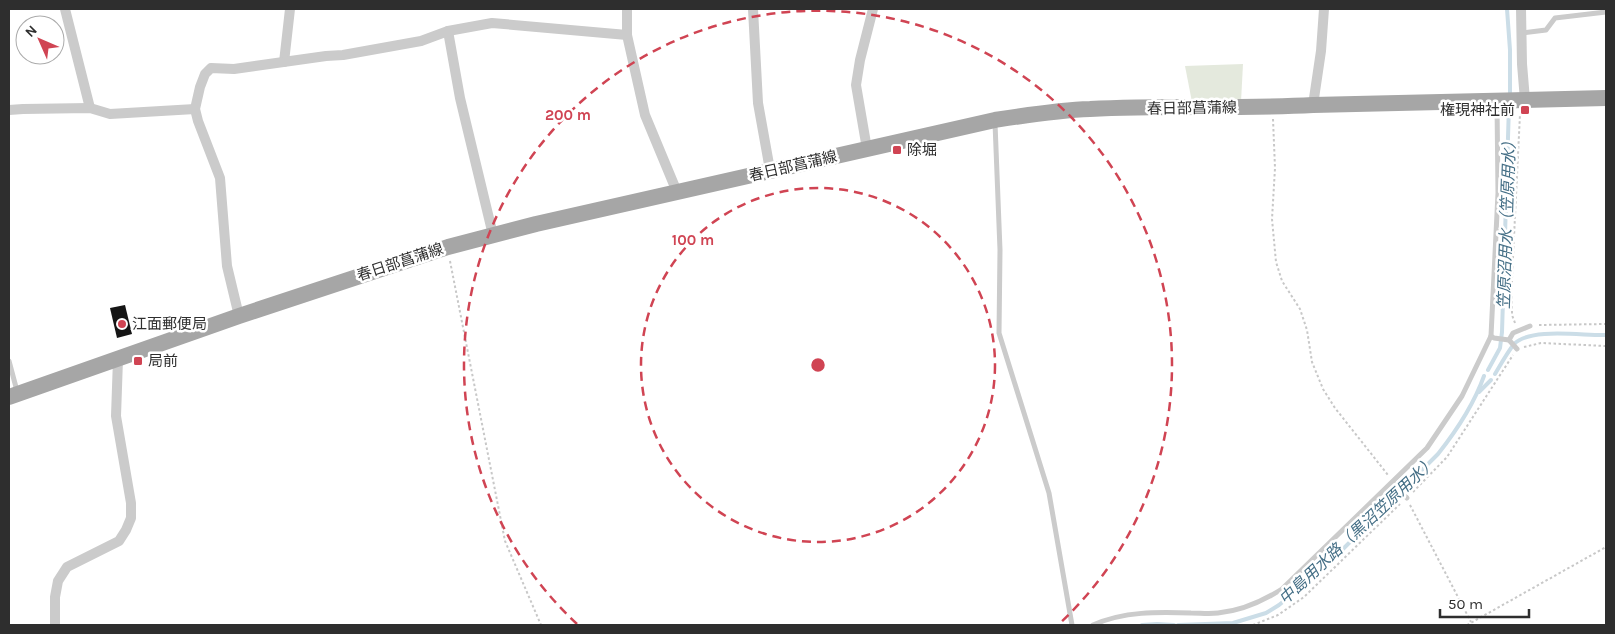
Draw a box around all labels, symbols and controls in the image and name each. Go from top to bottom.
north arrow [15,15,65,65]
text: N [22,22,41,41]
street label: 春日部菖蒲線 [1147,98,1237,118]
place label: 権現神社前 [1440,101,1515,119]
marker: 権現神社前 [1519,104,1531,116]
text: 200 m [545,106,591,124]
water label: 笠原沼用水（笠原用水） [1494,133,1519,309]
place label: 除堀 [907,141,937,159]
marker: 除堀 [891,144,903,156]
street label: 春日部菖蒲線 [747,147,839,185]
text: 100 m [672,231,714,249]
street label: 春日部菖蒲線 [354,240,446,284]
place label: 江面郵便局 [132,315,207,333]
marker: 江面郵便局 [116,318,128,330]
place label: 局前 [148,352,178,370]
marker: 局前 [132,355,144,367]
centre of rings [809,356,827,374]
water label: 中島用水路（黒沼笠原用水） [1275,452,1440,608]
scale bar [1440,586,1529,618]
text: 50 m [1448,595,1483,613]

